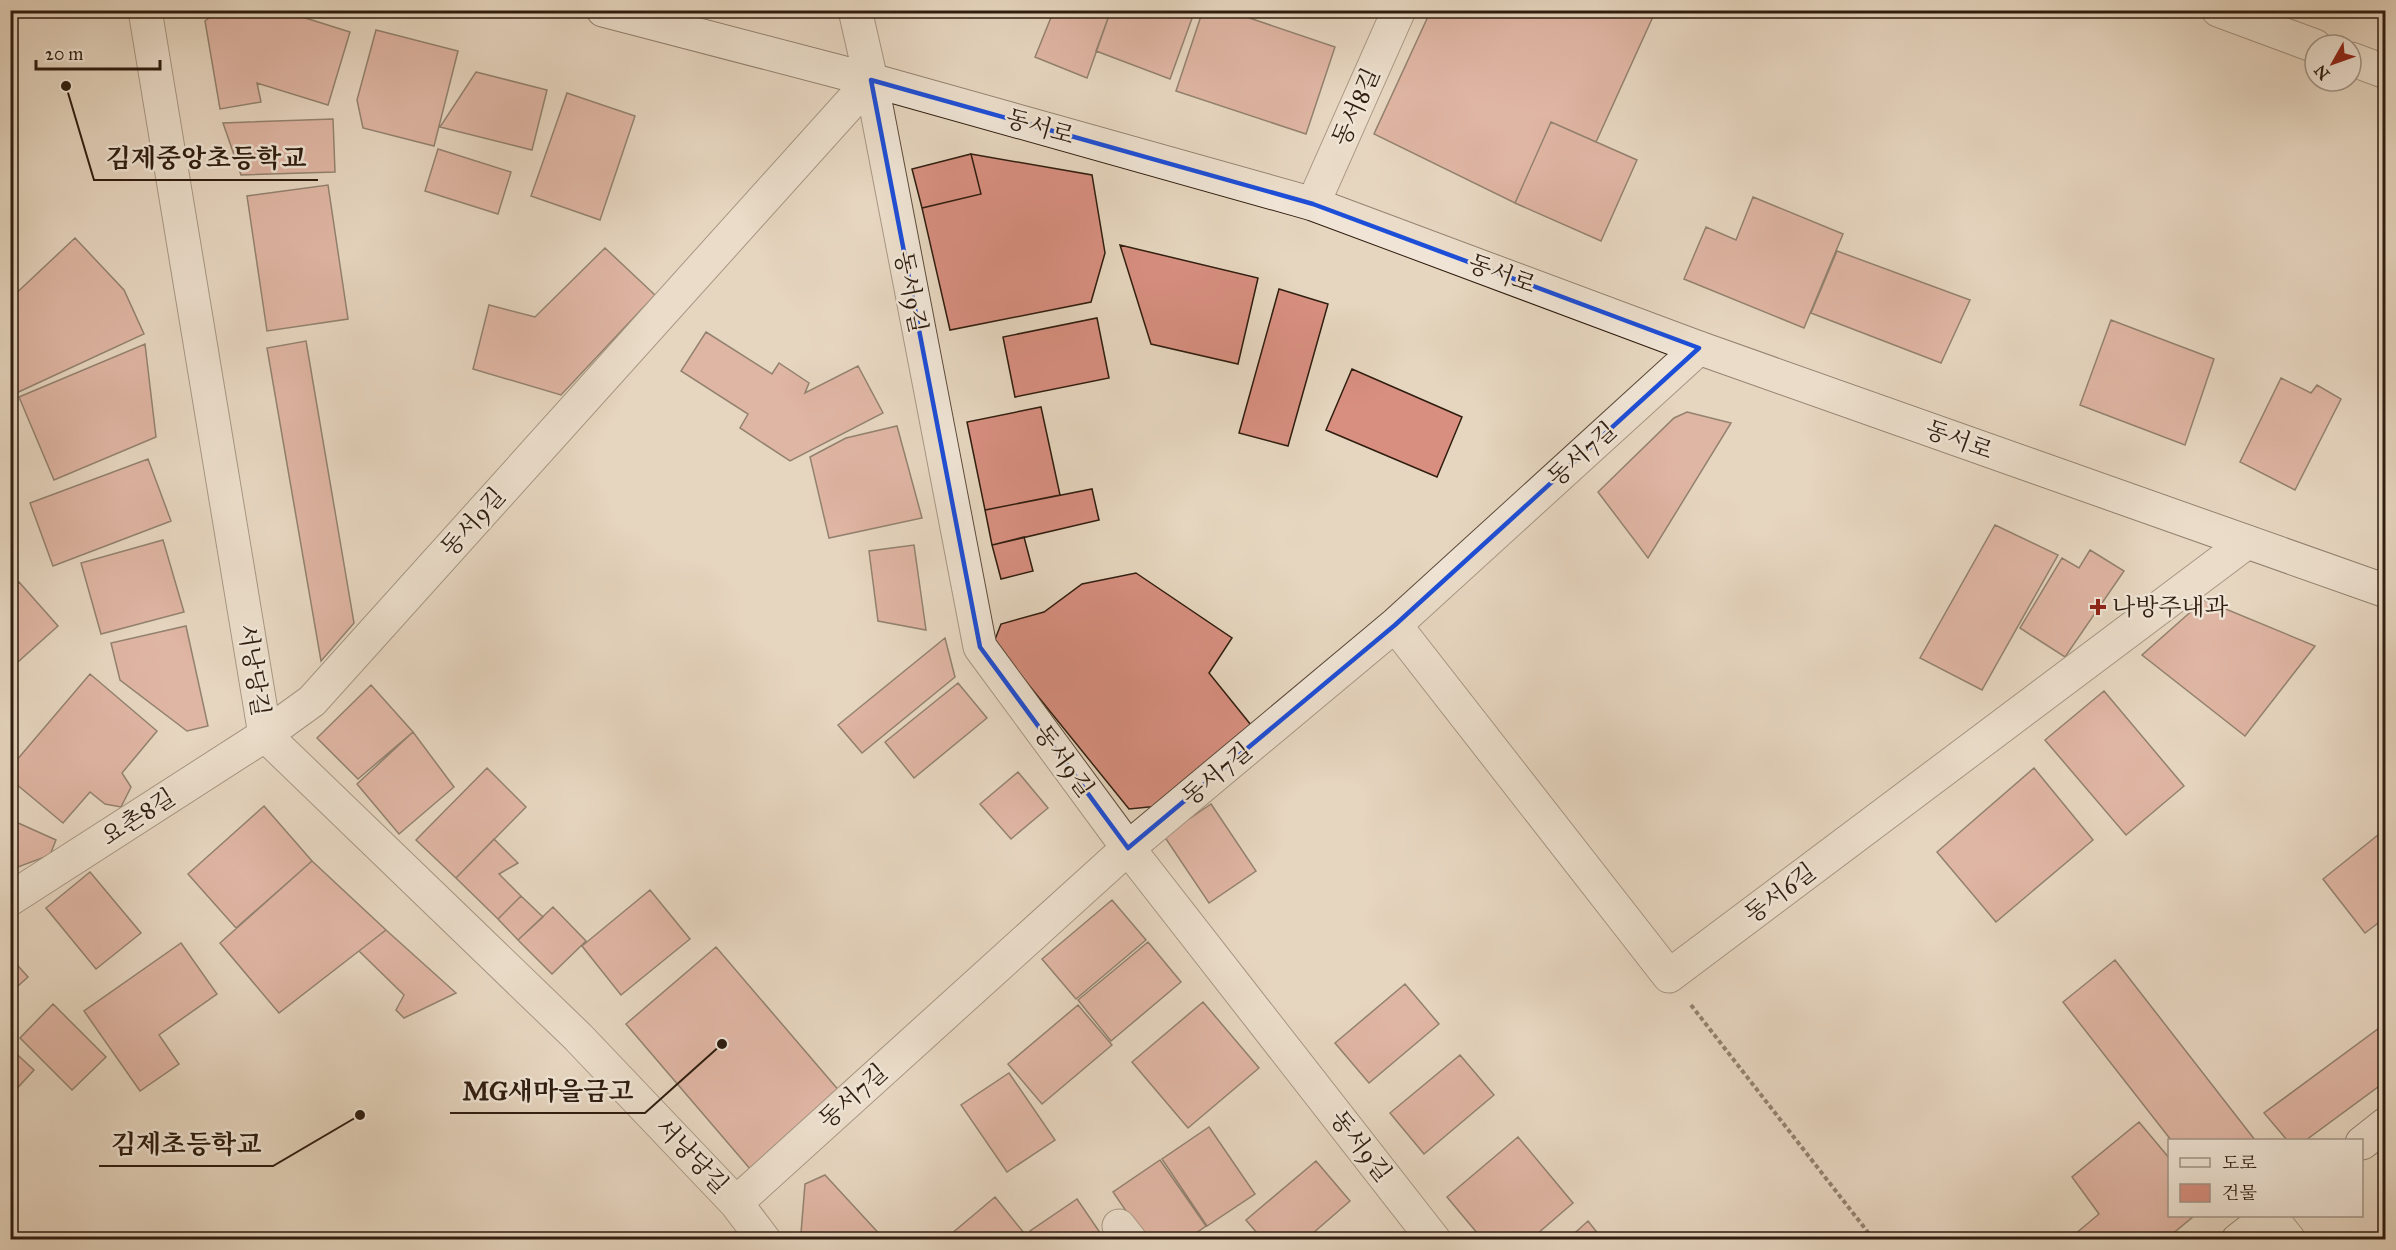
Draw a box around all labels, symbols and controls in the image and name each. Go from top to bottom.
scale bar [36,33,160,71]
north arrow [2303,33,2363,93]
text: 20 m [45,43,83,65]
text: N [2310,61,2334,84]
street label: 동서8길 [1326,63,1386,151]
street label: 동서로 [1002,103,1078,151]
callout: 김제중앙초등학교 [94,136,318,180]
text: 김제중앙초등학교 [106,142,306,174]
street label: 동서로 [1464,248,1540,300]
street label: 동서9길 [888,249,934,335]
street label: 동서로 [1921,414,1997,466]
street label: 동서7길 [1541,415,1623,493]
street label: 동서9길 [434,481,512,563]
place label: 나방주내과 [2112,592,2229,622]
marker: 나방주내과 [2089,598,2107,616]
street label: 서낭당길 [232,622,276,718]
street label: 동서9길 [1028,719,1100,803]
street label: 동서7길 [1176,736,1258,812]
street label: 요촌8길 [95,782,181,852]
street label: 동서6길 [1738,856,1822,930]
street label: 동서7길 [812,1057,894,1135]
callout: MG새마을금고 [450,1069,645,1113]
text: MG새마을금고 [462,1075,634,1107]
street label: 동서9길 [1324,1104,1398,1188]
street label: 서낭당길 [649,1112,735,1200]
callout: 김제초등학교 [99,1122,273,1166]
text: 김제초등학교 [111,1128,261,1160]
legend [2168,1139,2363,1217]
text: 도로 [2222,1152,2257,1174]
text: 건물 [2222,1182,2257,1204]

